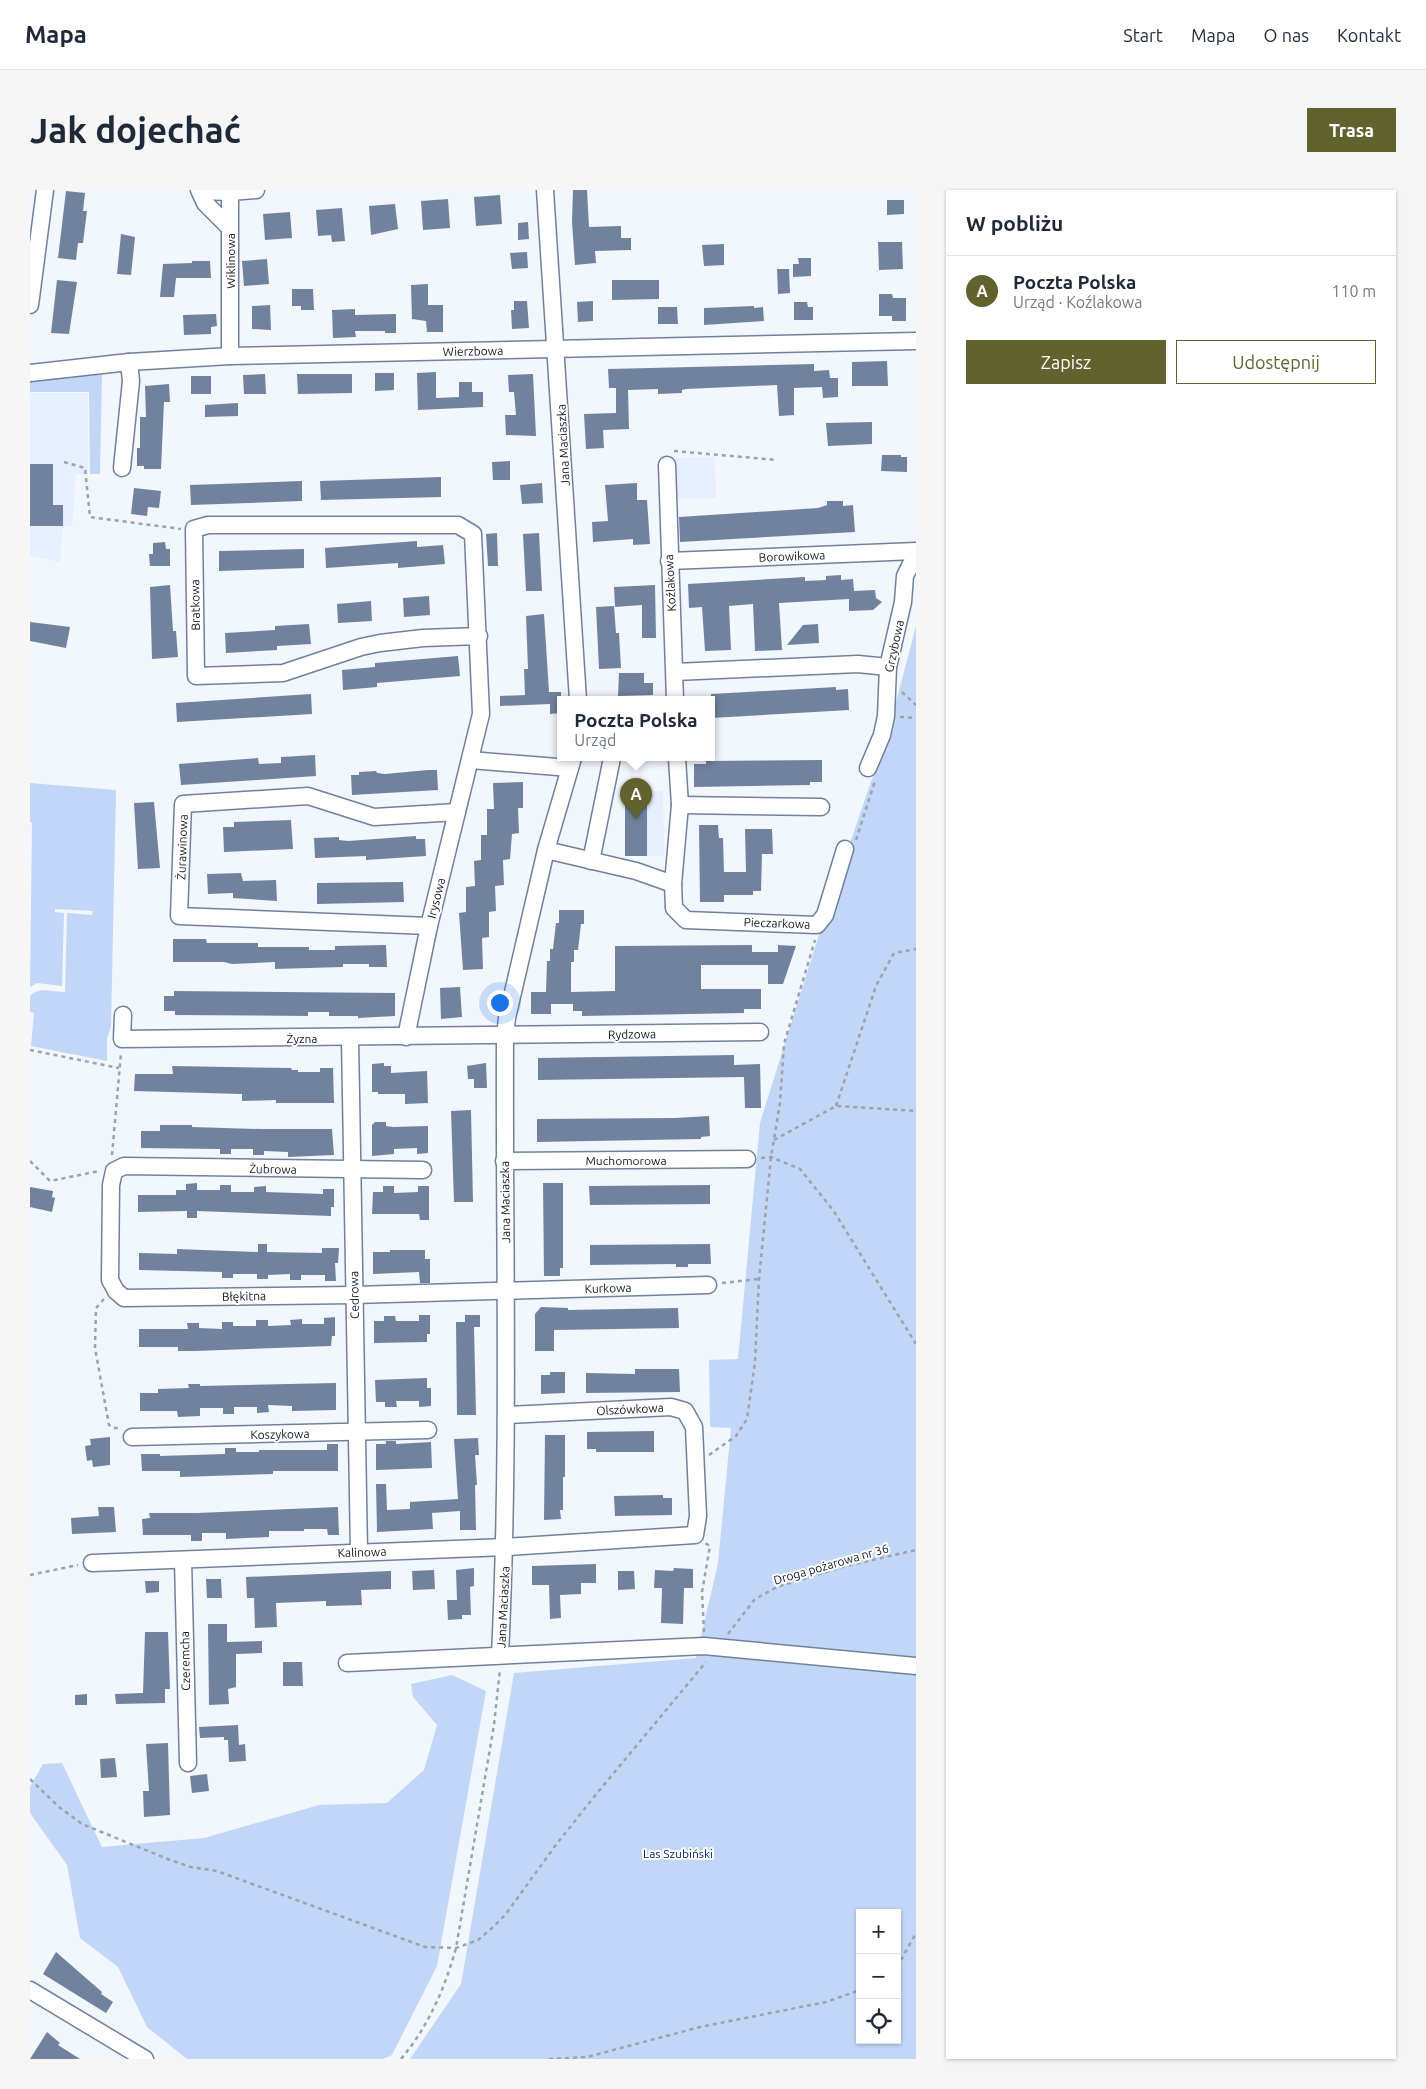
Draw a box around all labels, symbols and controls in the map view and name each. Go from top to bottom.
text: Mapa [25,21,87,48]
text: Start [1123,25,1163,45]
text: Mapa [1191,25,1236,45]
text: O nas [1264,25,1309,45]
text: Kontakt [1337,25,1401,45]
button: Trasa [1307,108,1396,152]
text: Jak dojechać [30,110,241,150]
text: W pobliżu [966,211,1063,235]
street label: Wiklinowa [224,233,237,289]
text: Poczta Polska [1013,271,1136,293]
text: A [976,282,988,300]
text: 110 m [1331,282,1376,300]
text: Urząd · Koźlakowa [1013,293,1142,311]
button: Zapisz [966,340,1166,384]
button: Udostępnij [1176,340,1376,384]
street label: Wierzbowa [443,344,503,358]
street label: Jana Maciaszka [554,404,572,486]
street label: Borowikowa [758,548,826,564]
street label: Koźlakowa [662,554,678,612]
street label: Bratkowa [188,579,202,631]
street label: Grzybowa [882,619,906,673]
popup [557,696,715,761]
text: Poczta Polska [574,709,698,731]
text: Urząd [574,731,616,749]
pin: A [620,778,652,819]
street label: Żurawinowa [174,814,190,880]
street label: Irysowa [425,876,447,920]
street label: Pieczarkowa [743,915,811,931]
your location [487,990,513,1016]
street label: Rydzowa [608,1027,656,1041]
street label: Żyzna [287,1032,318,1045]
street label: Muchomorowa [585,1154,667,1167]
street label: Jana Maciaszka [498,1161,512,1243]
street label: Żubrowa [249,1162,297,1176]
street label: Cedrowa [347,1271,361,1319]
street label: Kurkowa [584,1281,632,1295]
street label: Błękitna [222,1289,266,1303]
street label: Olszówkowa [596,1401,664,1417]
street label: Koszykowa [250,1427,310,1441]
street label: Droga pożarowa nr 36 [772,1541,890,1587]
street label: Kalinowa [337,1545,387,1559]
street label: Jana Maciaszka [494,1566,512,1648]
street label: Czeremcha [178,1631,192,1691]
park label: Las Szubiński [643,1847,713,1860]
map controls [856,1909,901,2044]
button: + [856,1909,901,1954]
button: − [856,1954,901,1999]
button: locate [856,1999,901,2044]

